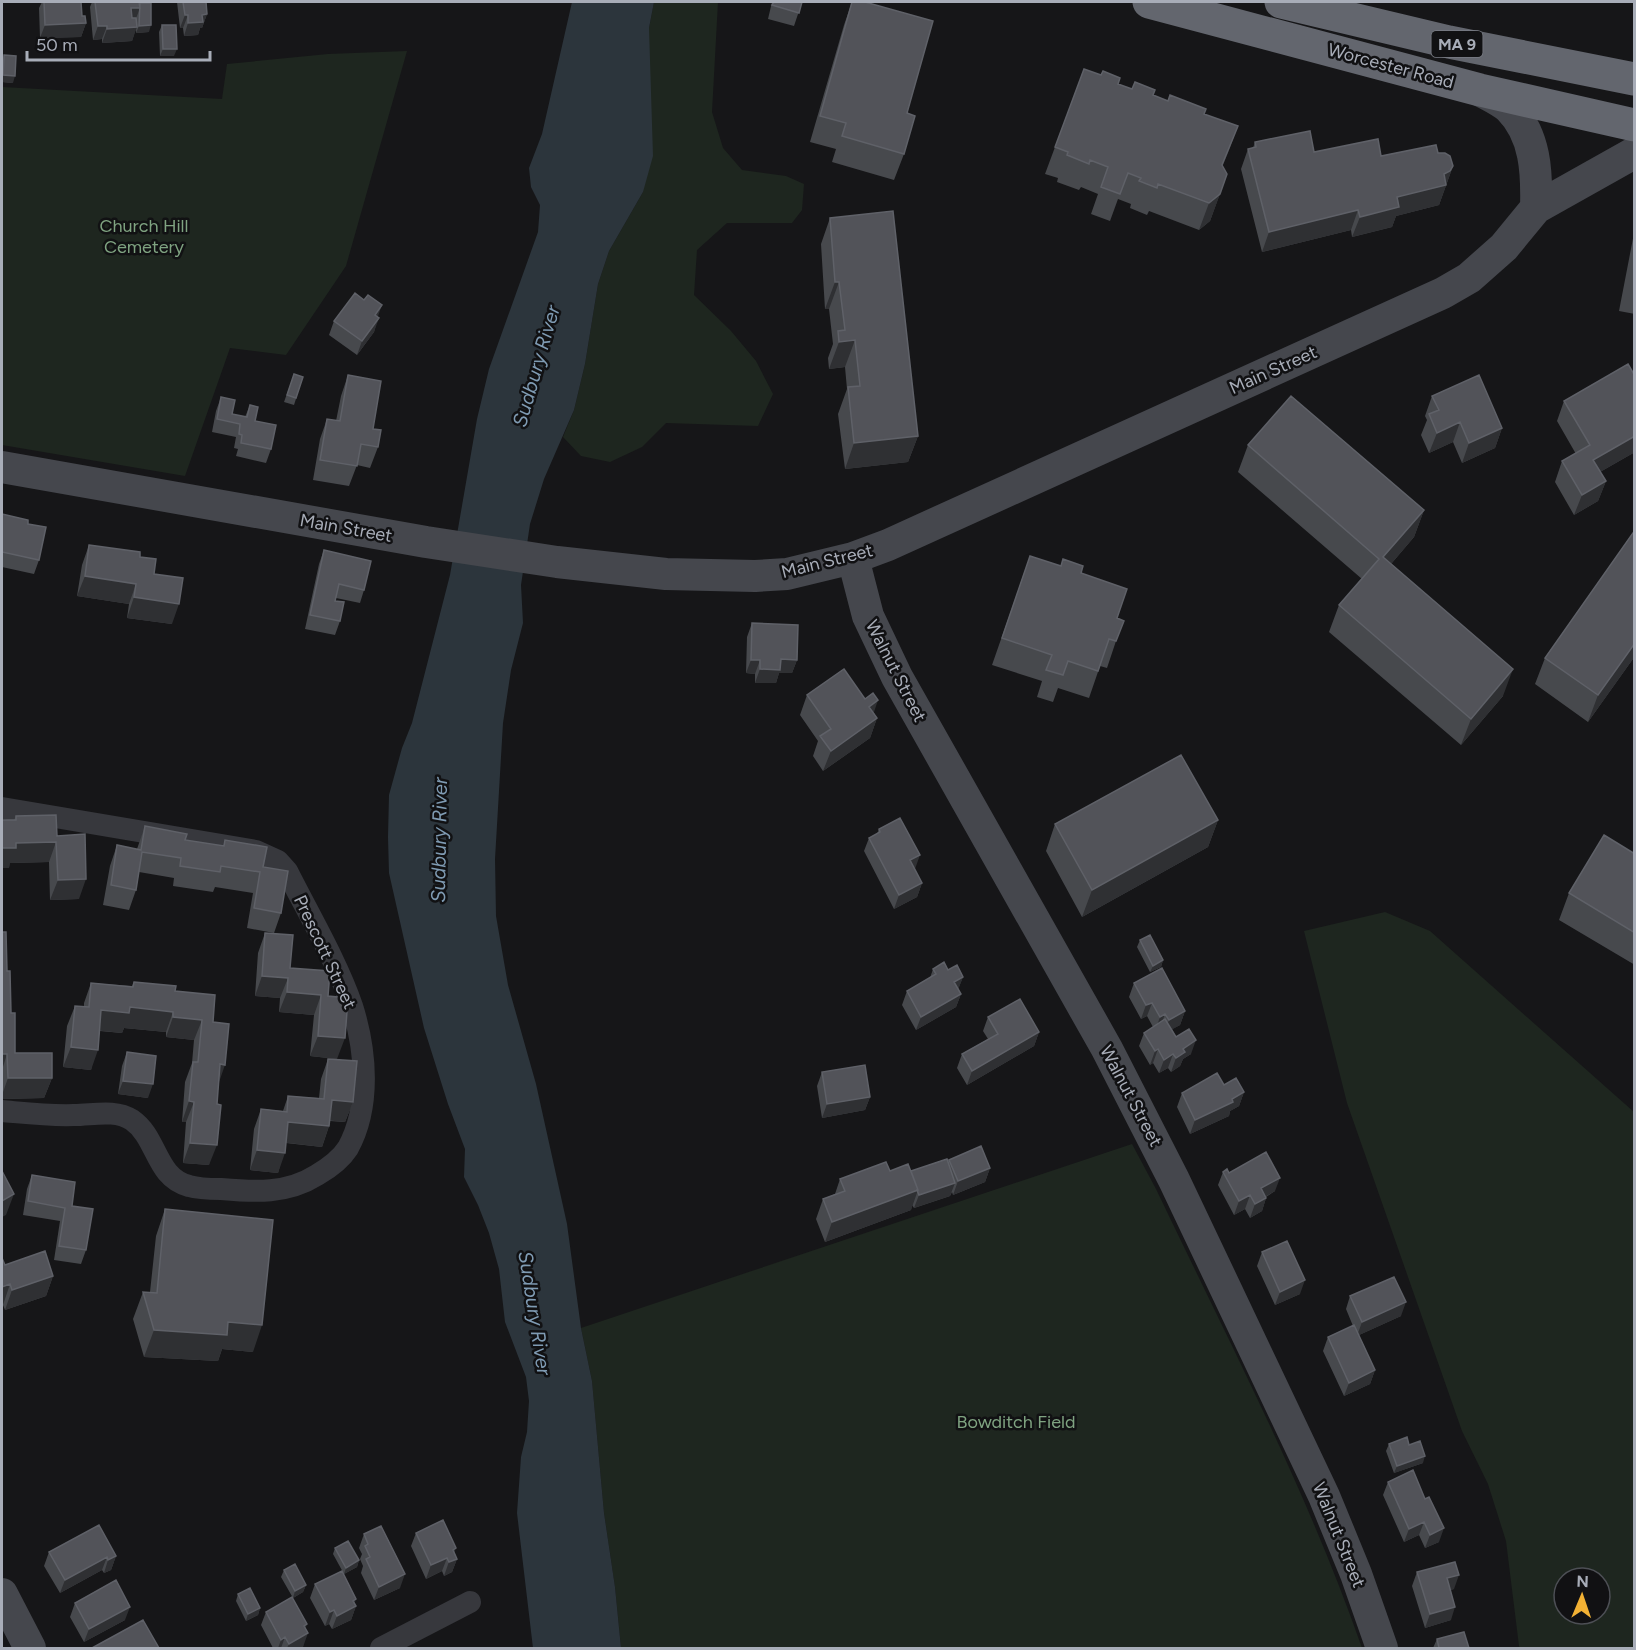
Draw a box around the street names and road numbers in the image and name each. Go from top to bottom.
road number: MA 9 [1432,31,1482,57]
street label: Worcester Road [1326,39,1456,93]
street label: Main Street [1226,341,1320,399]
street label: Main Street [298,509,394,547]
street label: Main Street [779,539,875,583]
street label: Walnut Street [861,616,931,726]
street label: Prescott Street [289,891,361,1013]
street label: Walnut Street [1095,1042,1167,1151]
street label: Walnut Street [1308,1479,1370,1591]

